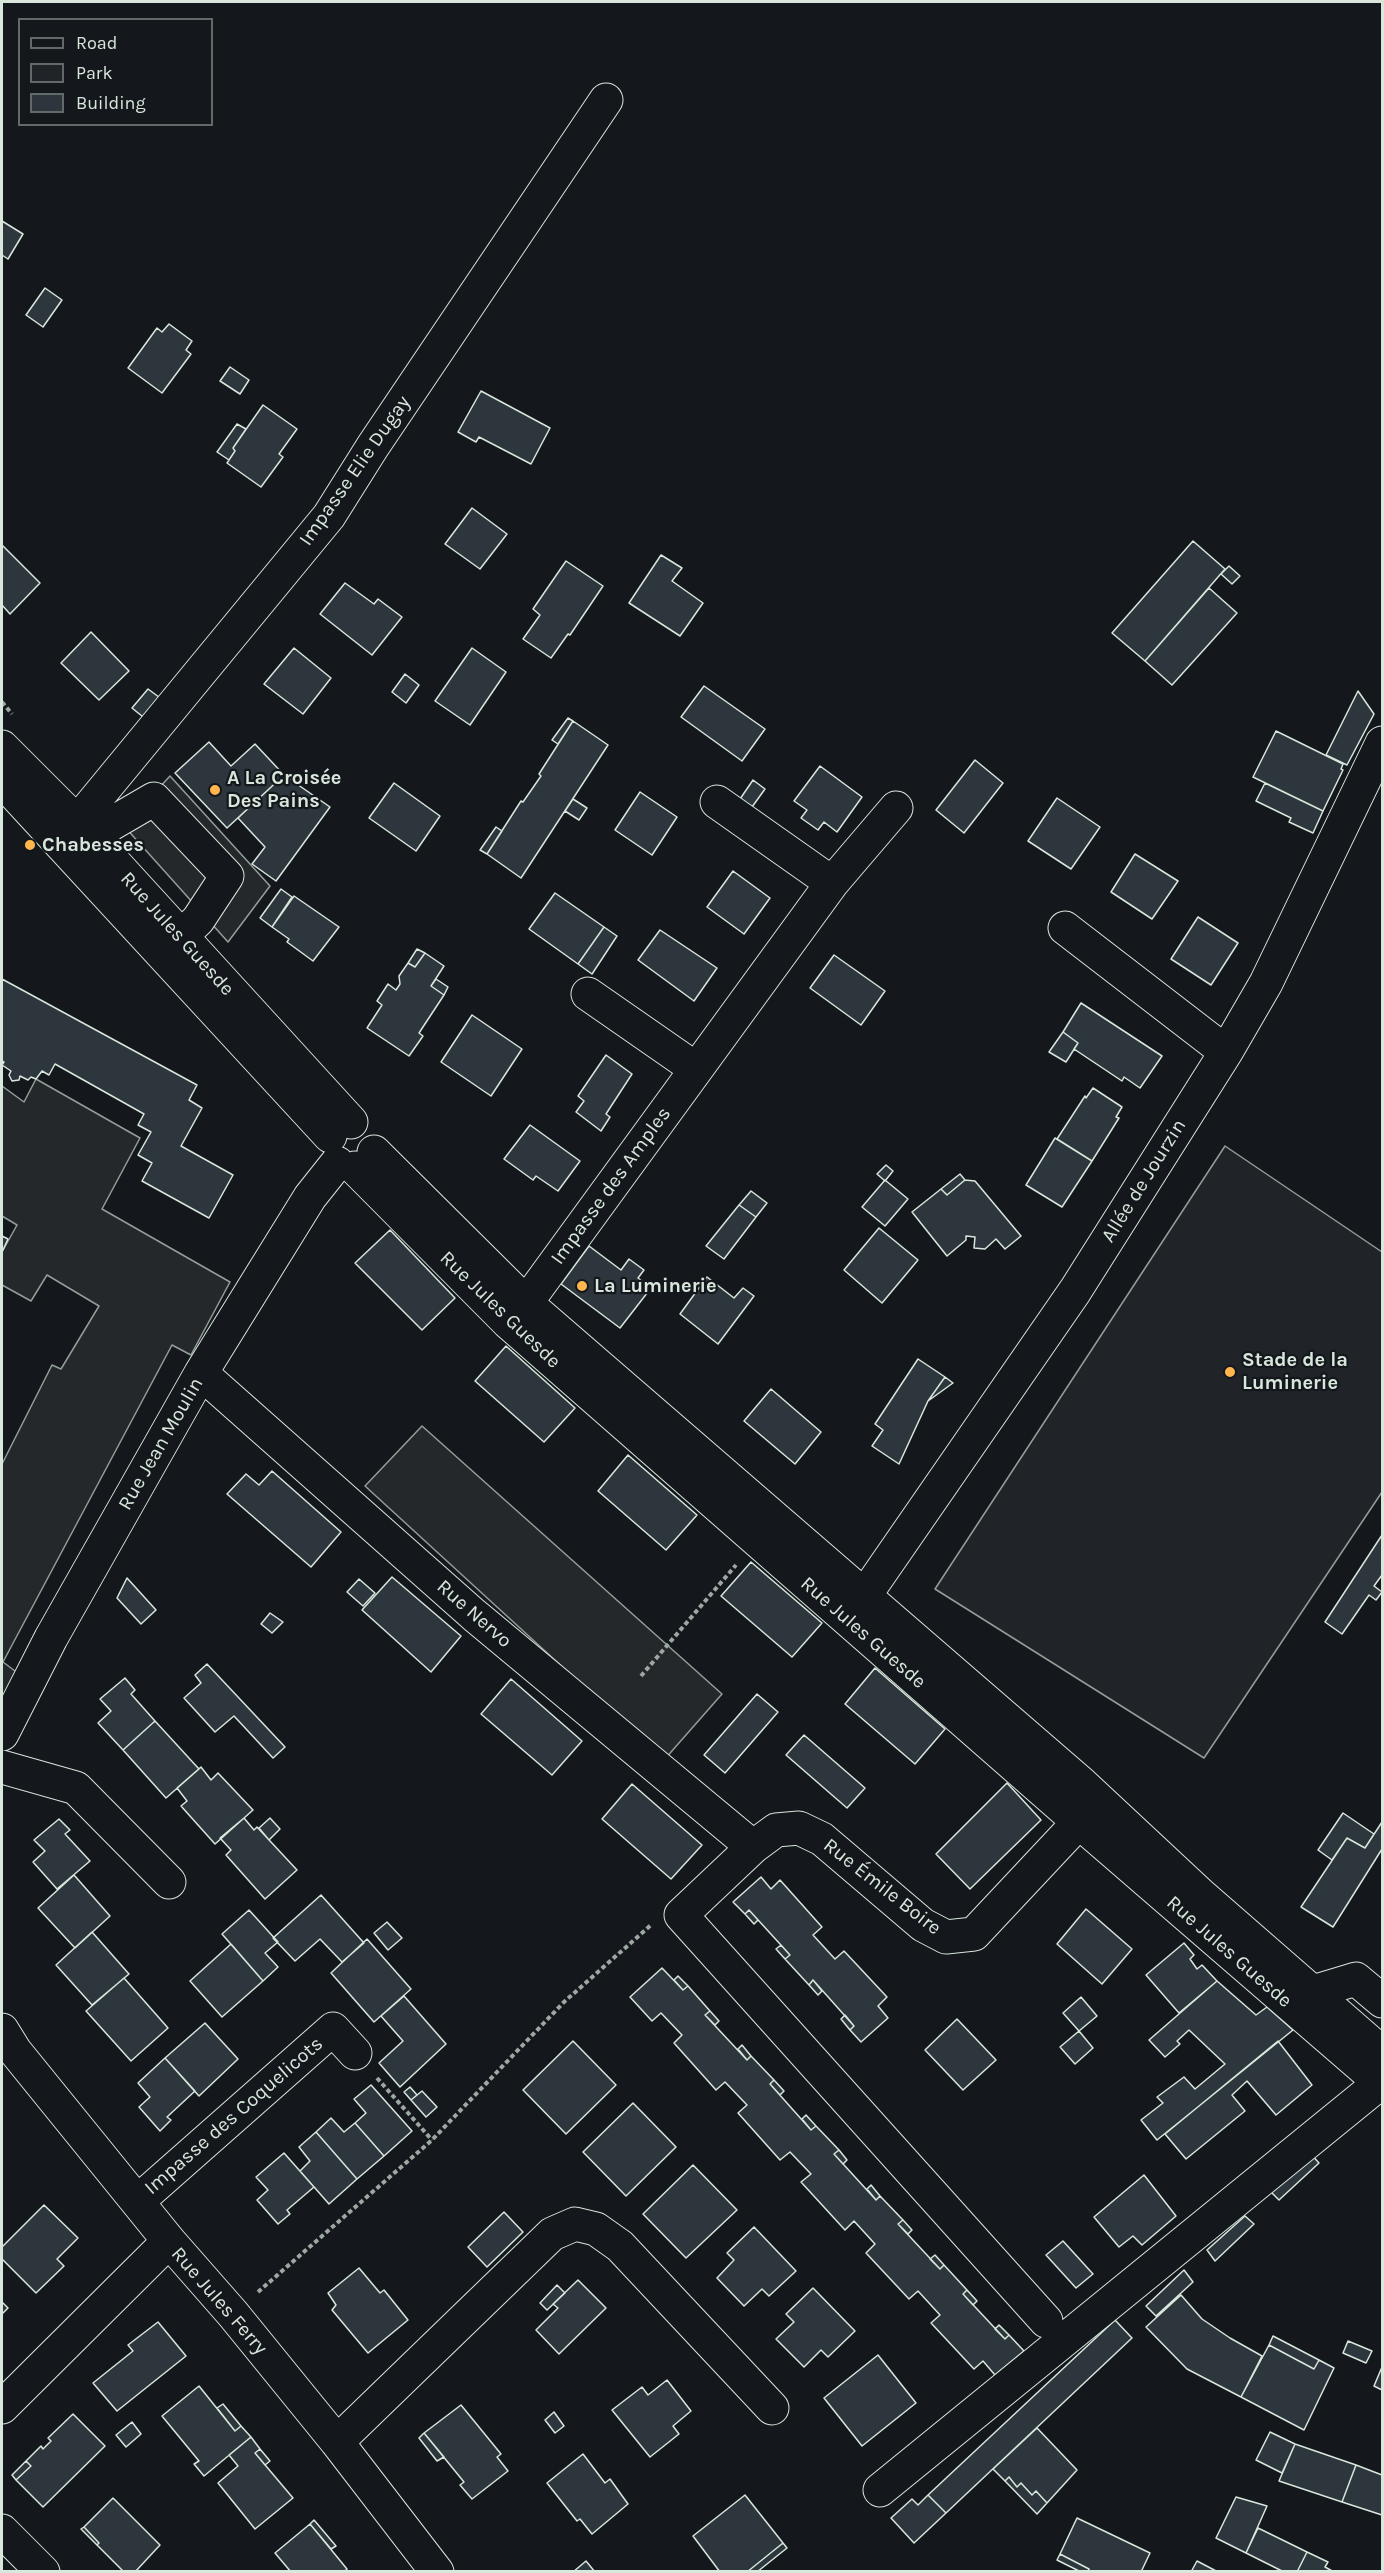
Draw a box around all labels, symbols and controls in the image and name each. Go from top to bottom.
legend [18,18,213,126]
text: Road [76,32,117,54]
text: Park [76,62,113,84]
text: Building [76,92,146,114]
street label: Impasse Elie Dugay [294,391,416,551]
place label: A La Croisée Des Pains [227,766,341,813]
marker: A La Croisée Des Pains [208,783,222,797]
place label: Chabesses [42,833,144,857]
marker: Chabesses [23,838,37,852]
street label: Rue Jules Guesde [115,867,239,1001]
street label: Impasse des Amples [546,1103,676,1269]
street label: Allée de Jourzin [1097,1115,1191,1247]
street label: Rue Jules Guesde [435,1246,565,1374]
place label: La Luminerie [594,1274,717,1298]
marker: La Luminerie [575,1279,589,1293]
place label: Stade de la Luminerie [1242,1348,1348,1395]
marker: Stade de la Luminerie [1223,1365,1237,1379]
street label: Rue Jean Moulin [113,1373,209,1515]
street label: Rue Jules Guesde [795,1572,931,1694]
street label: Rue Nervo [432,1575,516,1653]
street label: Rue Émile Boire [818,1834,946,1940]
street label: Rue Jules Guesde [1161,1891,1297,2013]
street label: Impasse des Coquelicots [140,2032,328,2200]
street label: Rue Jules Ferry [166,2242,272,2360]

